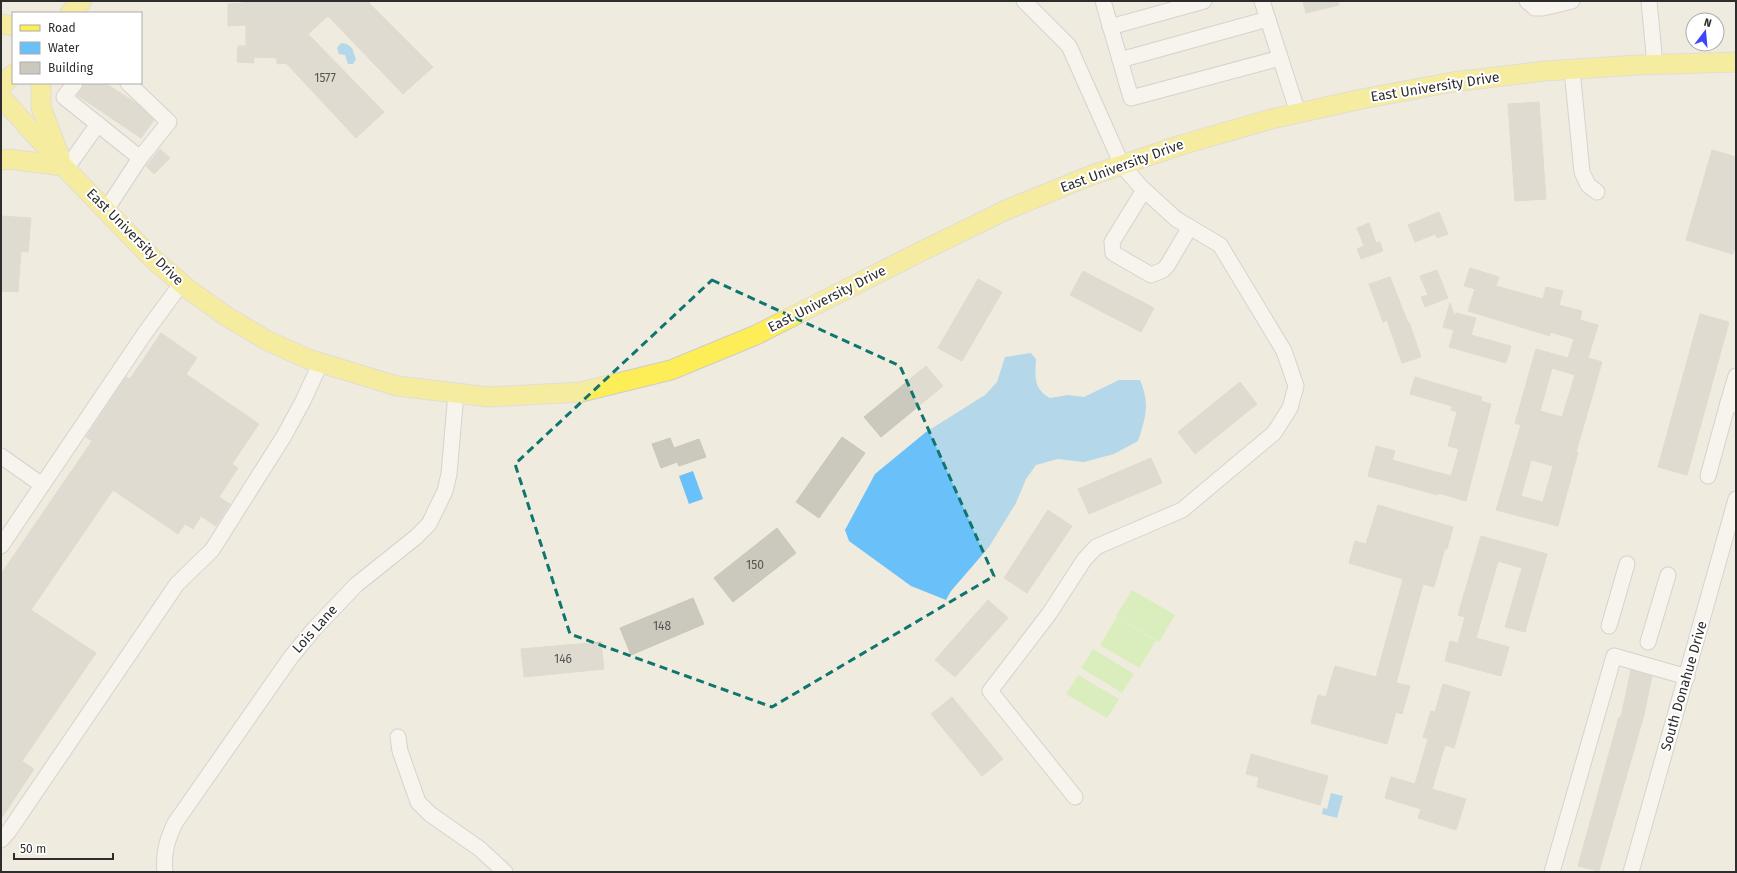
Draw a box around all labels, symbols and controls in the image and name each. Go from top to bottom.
legend [12,12,142,84]
north arrow [1685,12,1725,52]
text: N [1702,16,1713,30]
text: Road [48,21,76,35]
text: Water [48,41,80,55]
text: Building [48,61,94,75]
street label: East University Drive [1369,68,1501,106]
house number: 1577 [314,71,336,85]
street label: East University Drive [1058,136,1186,196]
street label: East University Drive [83,185,187,289]
street label: East University Drive [765,262,889,336]
house number: 150 [746,558,764,572]
street label: Lois Lane [289,601,341,657]
house number: 148 [653,619,671,633]
street label: South Donahue Drive [1657,619,1711,753]
house number: 146 [554,652,572,666]
scale bar [14,835,113,861]
text: 50 m [20,842,46,856]

